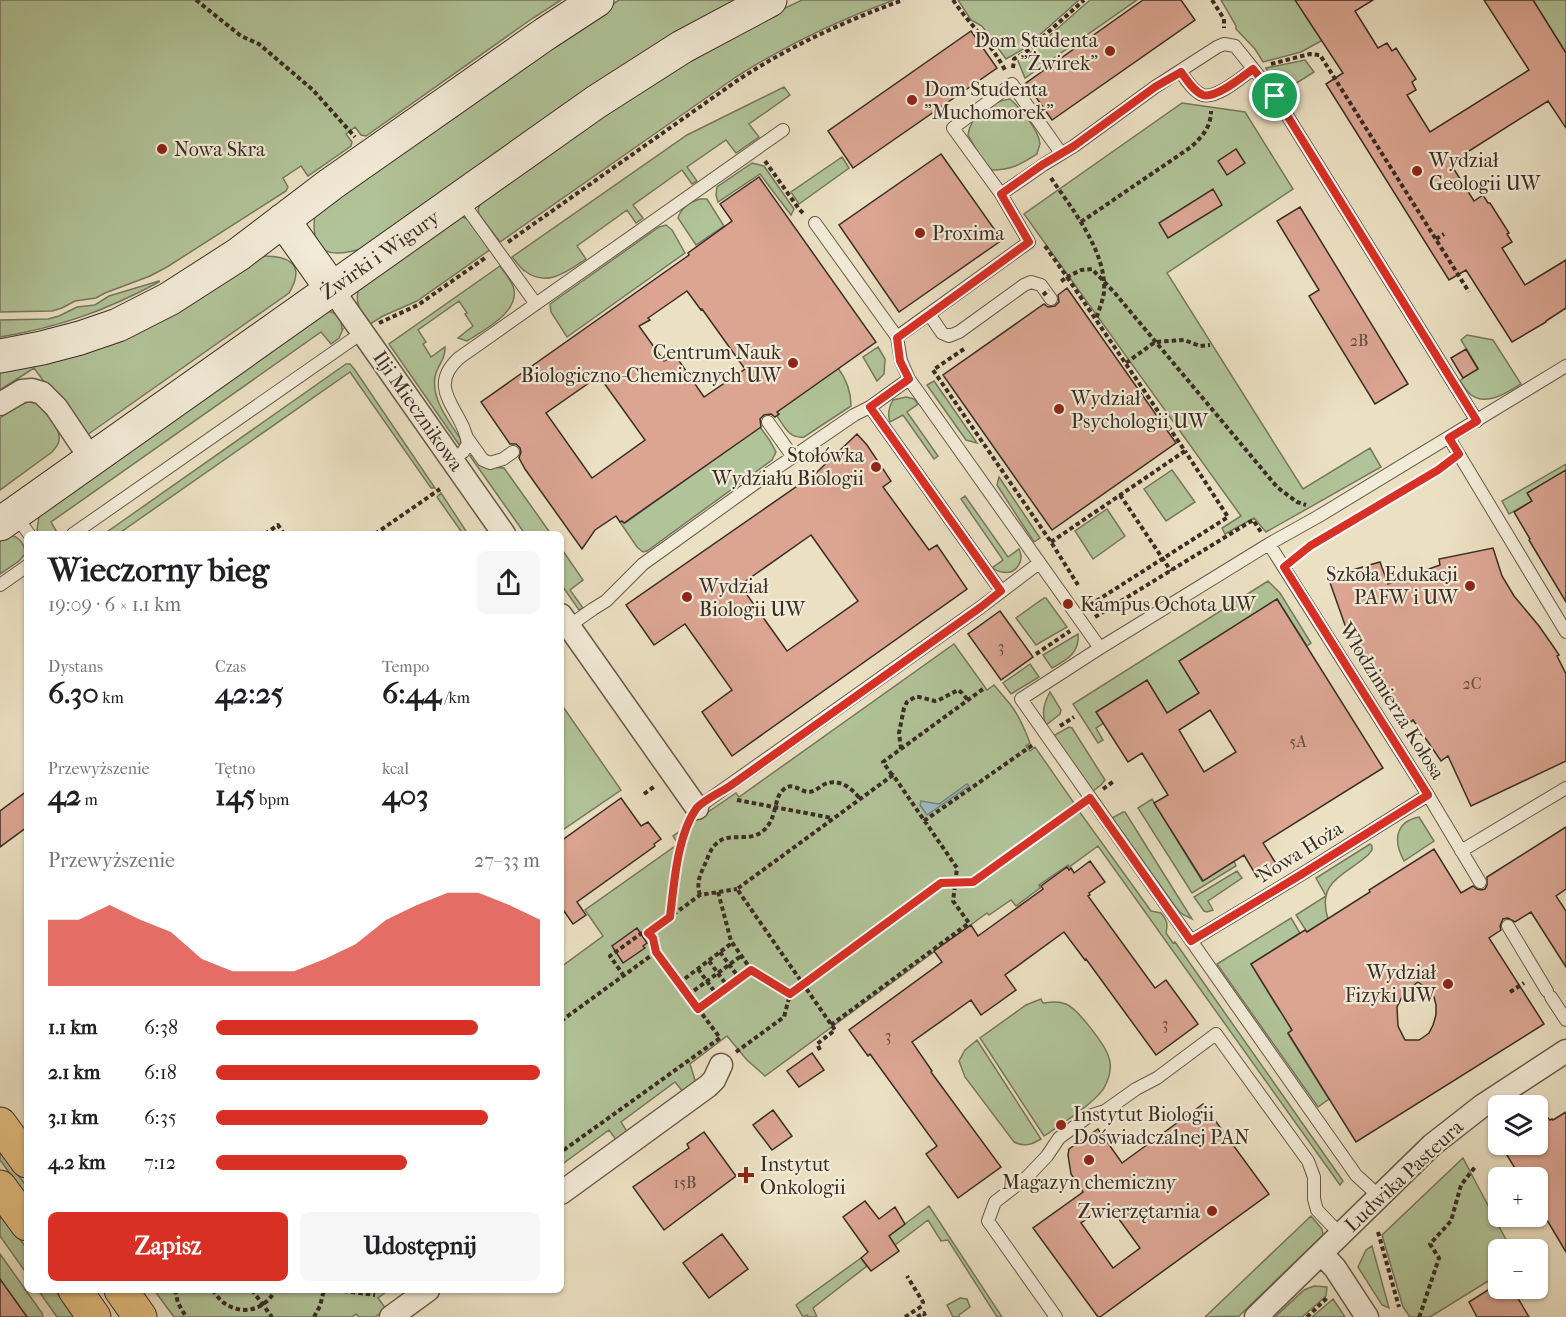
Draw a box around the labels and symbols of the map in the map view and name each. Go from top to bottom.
place label: Dom Studenta "Żwirek" [974,29,1099,75]
marker: Dom Studenta "Żwirek" [1103,44,1117,58]
pin [1249,70,1300,121]
place label: Dom Studenta "Muchomorek" [924,78,1054,124]
marker: Dom Studenta "Muchomorek" [905,93,919,107]
place label: Nowa Skra [174,138,266,161]
marker: Nowa Skra [155,142,169,156]
place label: Wydział Geologii UW [1428,149,1542,195]
marker: Wydział Geologii UW [1410,164,1424,178]
street label: Żwirki i Wigury [316,204,445,305]
place label: Proxima [932,222,1005,245]
marker: Proxima [913,226,927,240]
house number: 2B [1350,331,1368,350]
place label: Centrum Nauk Biologiczno-Chemicznych UW [521,341,782,387]
street label: Ilji Miecznikowa [368,347,468,476]
marker: Centrum Nauk Biologiczno-Chemicznych UW [786,356,800,370]
place label: Wydział Psychologii UW [1070,387,1209,433]
marker: Wydział Psychologii UW [1052,402,1066,416]
place label: Stołówka Wydziału Biologii [711,444,865,490]
marker: Stołówka Wydziału Biologii [869,460,883,474]
place label: Szkoła Edukacji PAFW i UW [1326,563,1459,609]
place label: Wydział Biologii UW [698,575,806,621]
marker: Szkoła Edukacji PAFW i UW [1463,579,1477,593]
marker: Wydział Biologii UW [680,590,694,604]
place label: Kampus Ochota UW [1080,593,1257,616]
marker: Kampus Ochota UW [1061,597,1075,611]
street label: Włodzimierza Kołosa [1334,618,1450,784]
house number: 3 [998,637,1004,656]
house number: 2C [1463,674,1482,693]
house number: 5A [1289,732,1307,751]
street label: Nowa Hoża [1253,816,1348,887]
place label: Wydział Fizyki UW [1345,961,1437,1007]
marker: Wydział Fizyki UW [1441,977,1455,991]
house number: 3 [1162,1014,1168,1033]
house number: 3 [885,1026,891,1045]
place label: Instytut Biologii Doświadczalnej PAN [1073,1103,1249,1149]
street label: Ludwika Pasteura [1340,1115,1468,1237]
marker: Instytut Biologii Doświadczalnej PAN [1054,1118,1068,1132]
place label: Instytut Onkologii [760,1153,846,1199]
marker: Magazyn chemiczny [1082,1153,1096,1167]
marker: Instytut Onkologii [737,1166,755,1184]
place label: Magazyn chemiczny [1002,1171,1177,1194]
house number: 15B [674,1173,696,1192]
place label: Zwierzętarnia [1077,1200,1201,1223]
marker: Zwierzętarnia [1205,1204,1219,1218]

